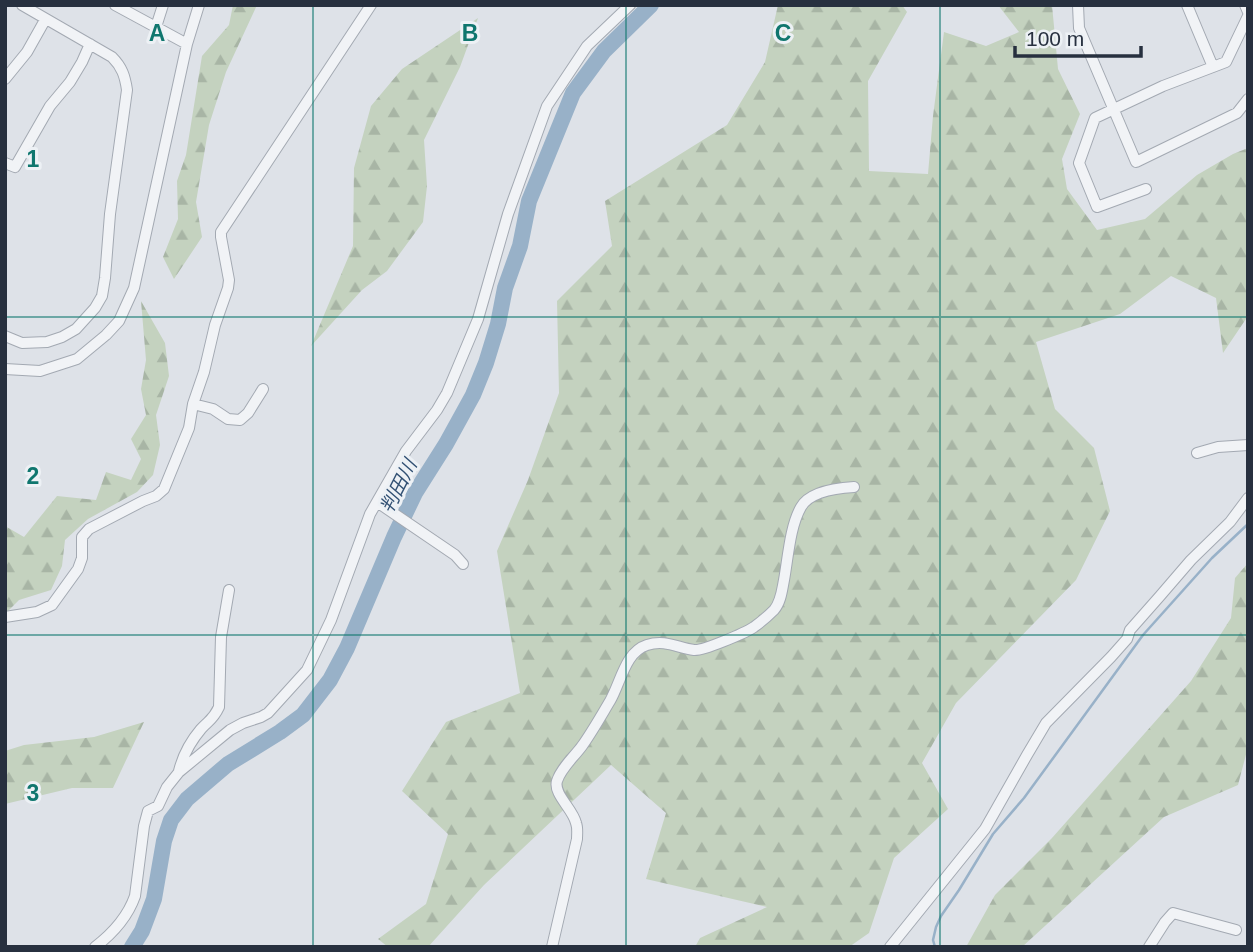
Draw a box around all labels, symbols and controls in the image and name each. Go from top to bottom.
scale bar [1015,14,1141,58]
text: A [149,20,165,46]
text: B [462,20,478,46]
text: C [775,20,791,46]
text: 100 m [1026,27,1084,50]
text: 1 [27,146,40,172]
water label: 判田川 [376,454,422,516]
text: 2 [27,463,39,489]
text: 3 [27,780,39,806]

